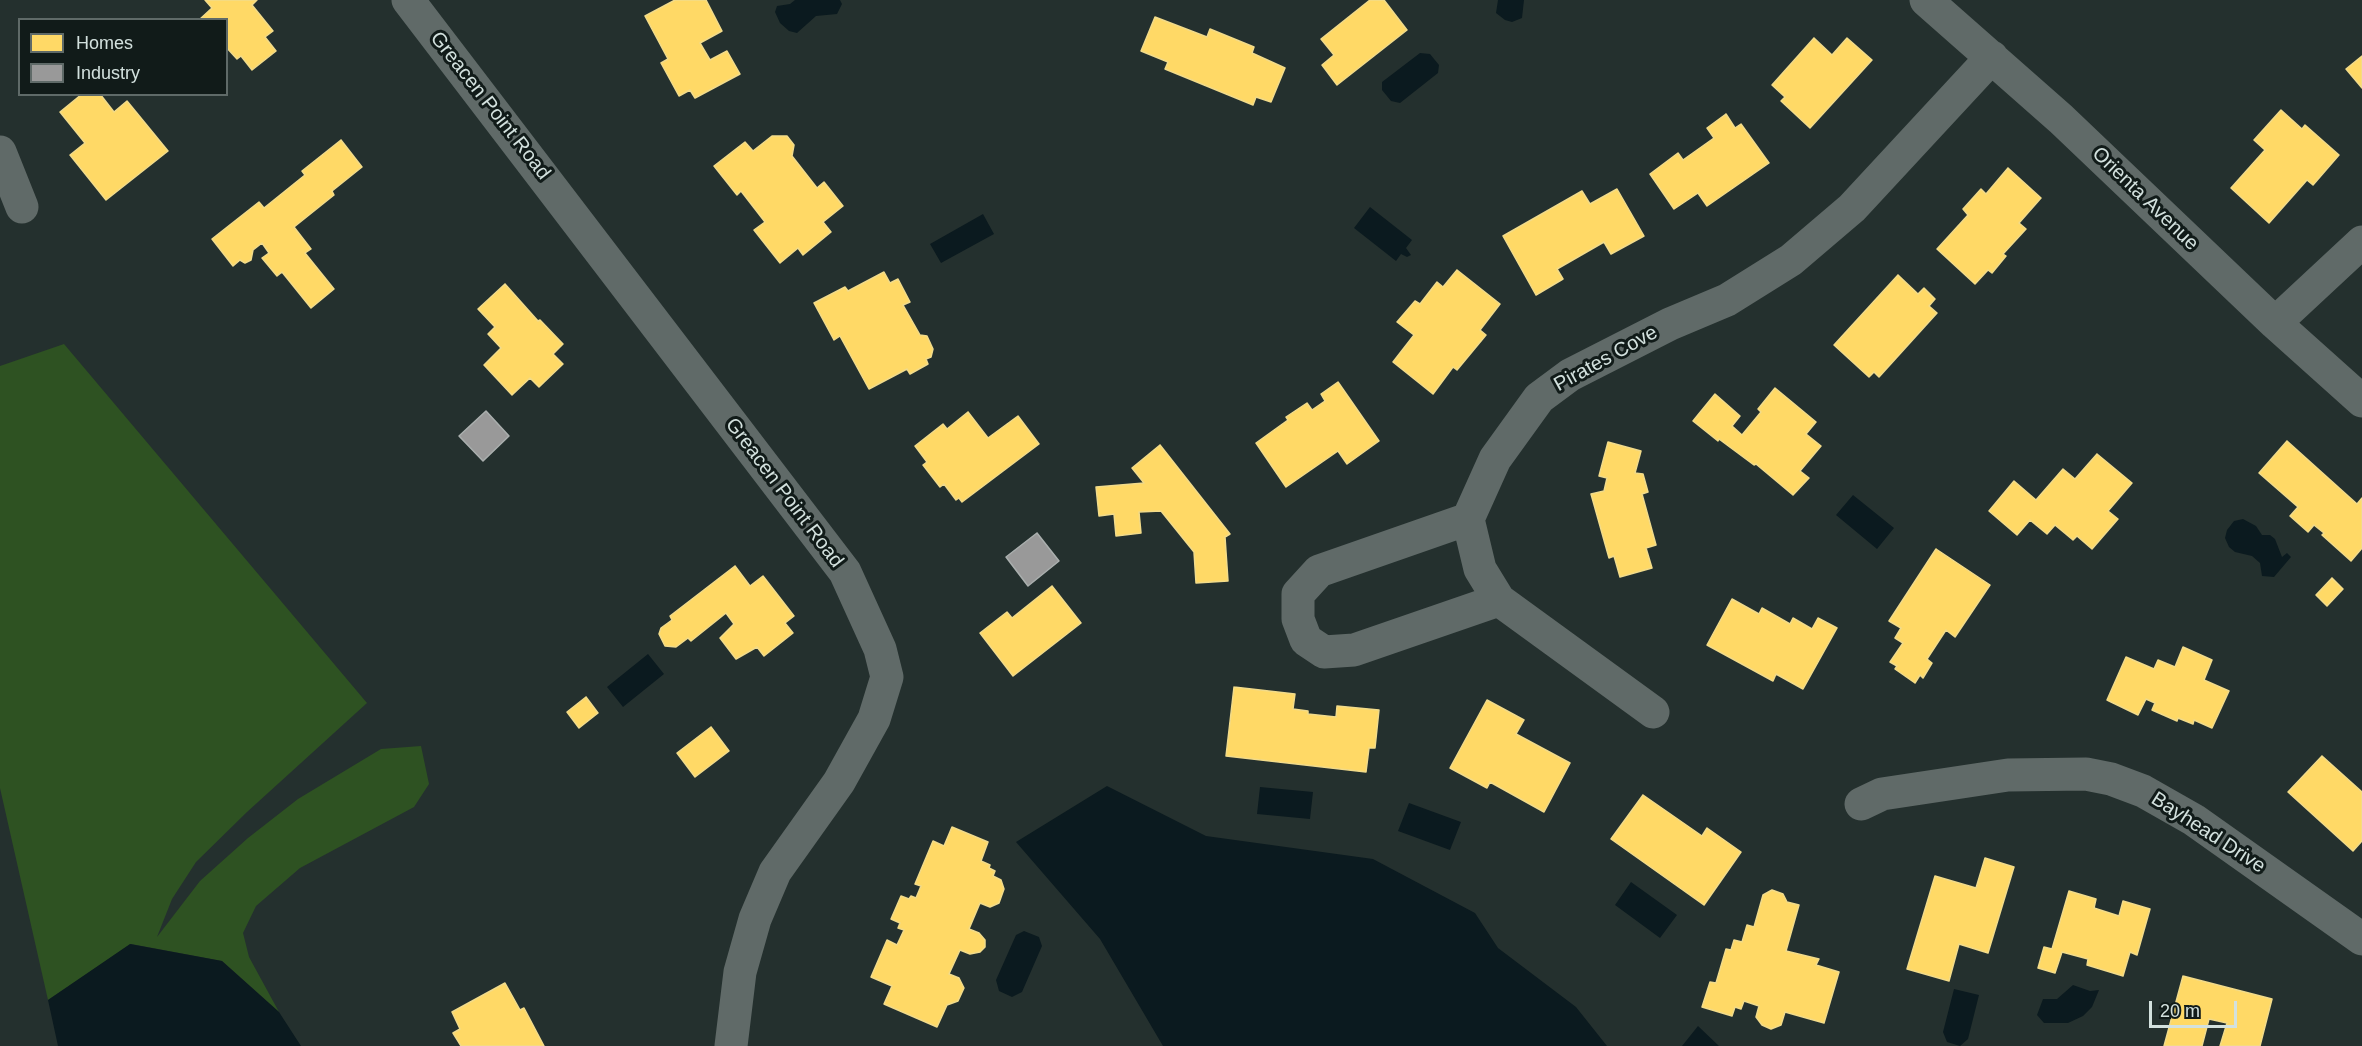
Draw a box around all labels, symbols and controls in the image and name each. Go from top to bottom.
legend [18,18,228,96]
street label: Greacen Point Road [425,27,555,185]
text: Homes [76,33,133,53]
text: Industry [76,63,140,83]
street label: Orienta Avenue [2087,142,2203,256]
street label: Pirates Cove [1550,321,1662,397]
street label: Greacen Point Road [720,413,848,573]
street label: Bayhead Drive [2146,787,2270,879]
scale bar [2152,989,2240,1027]
text: 20 m [2160,1001,2200,1021]

